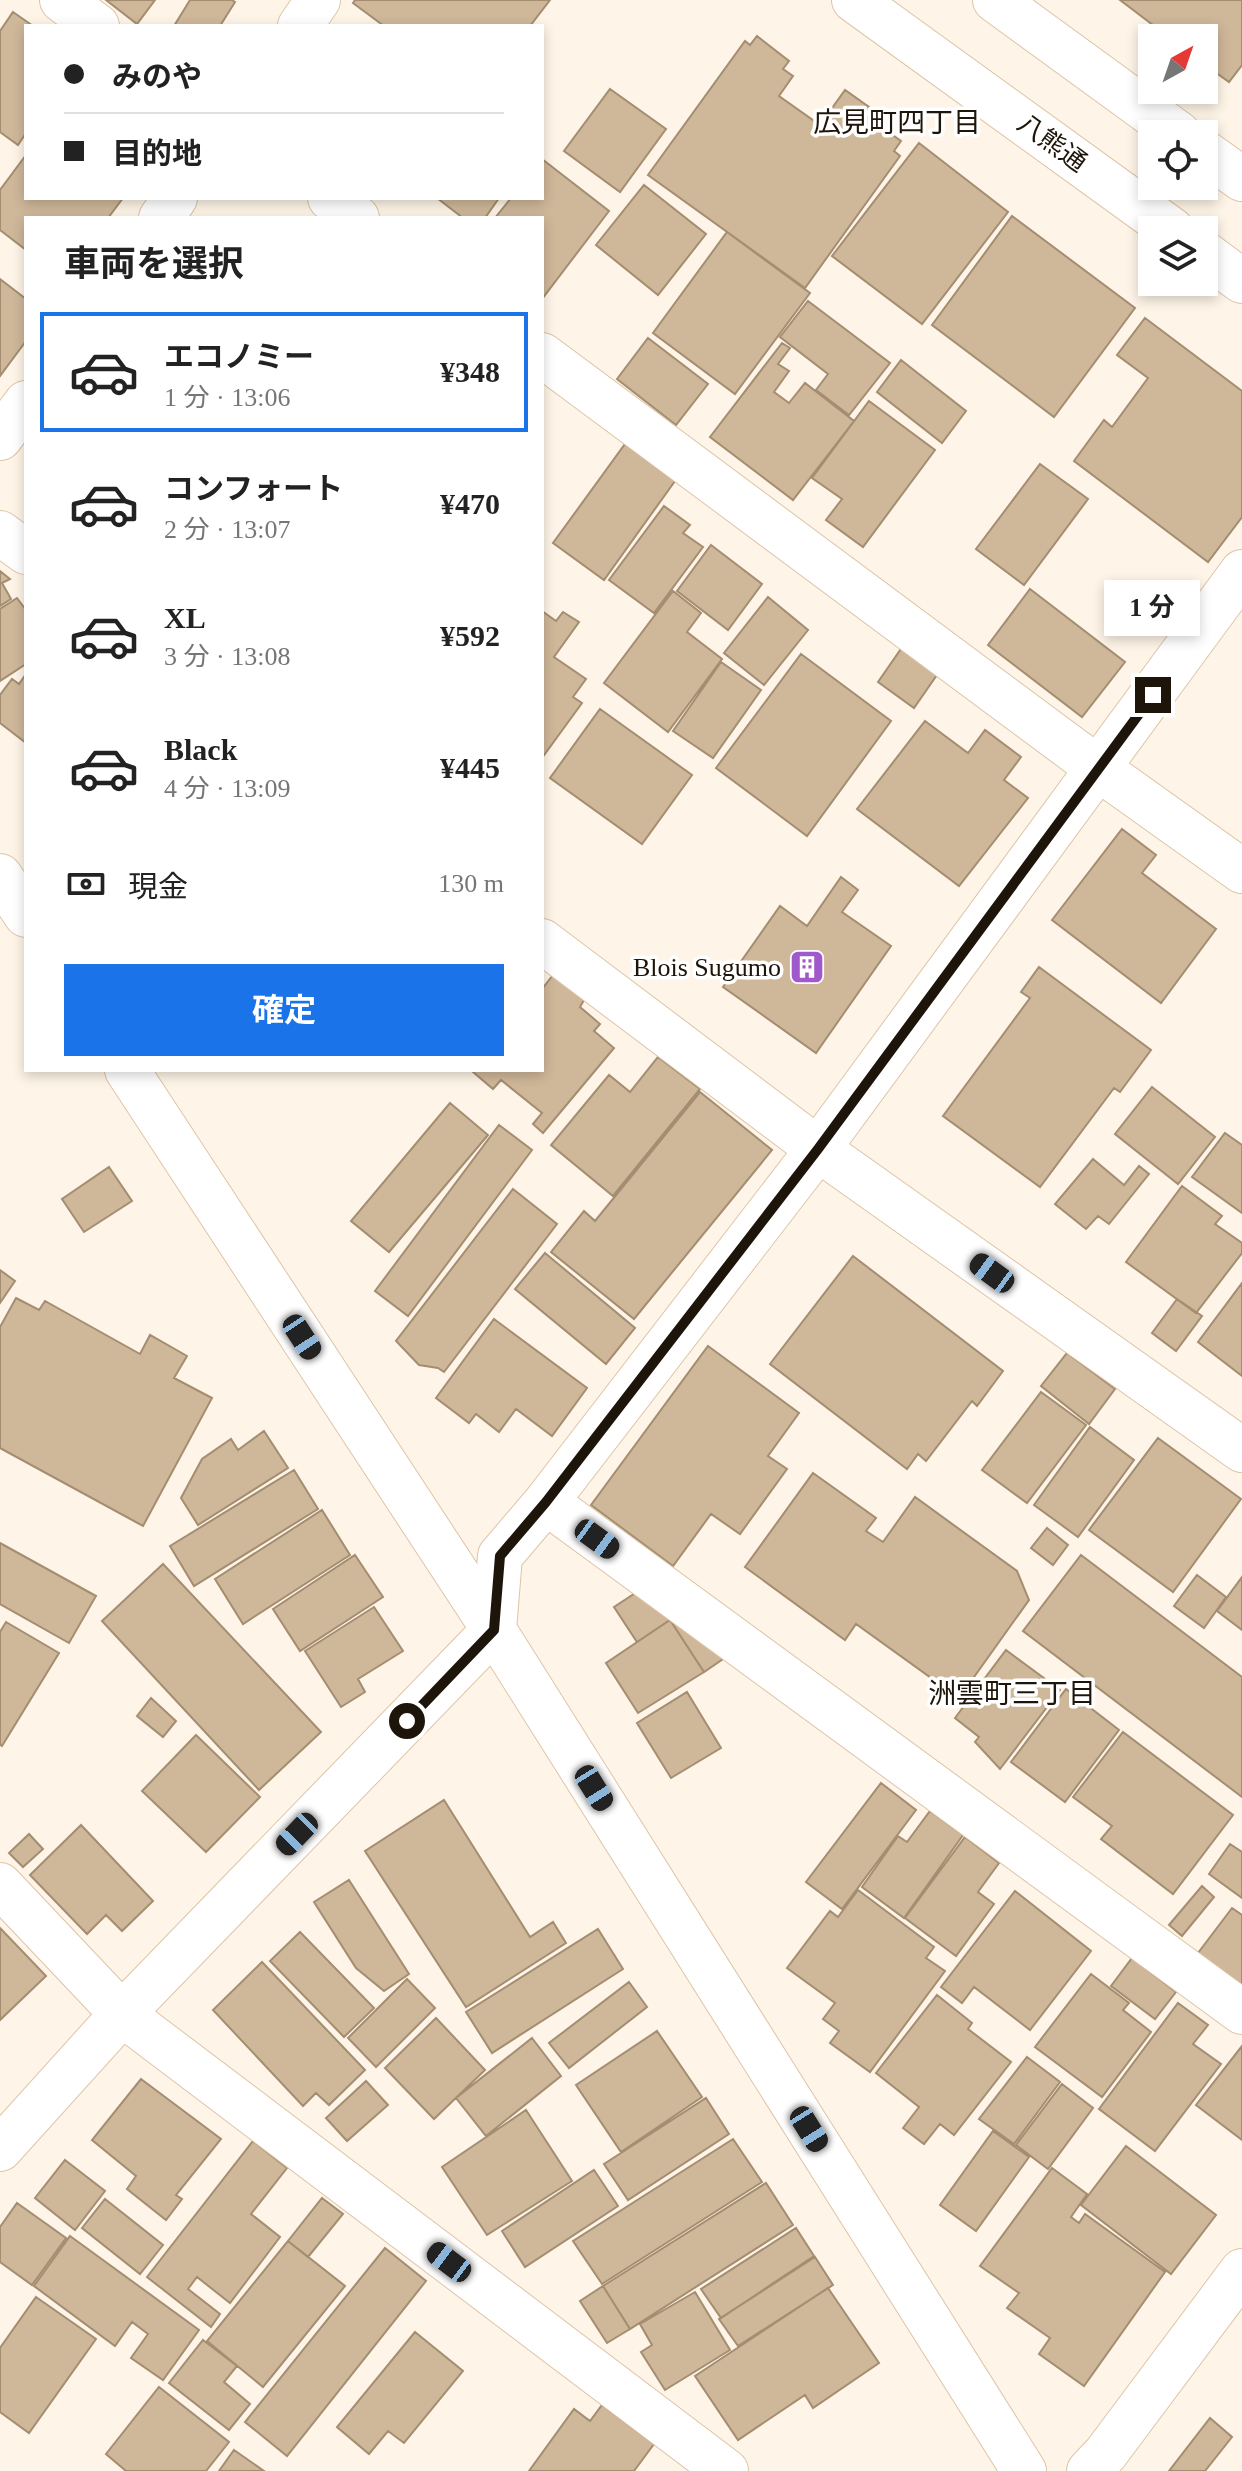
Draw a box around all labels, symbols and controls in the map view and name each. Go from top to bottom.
north arrow [1138,24,1218,104]
map controls [1138,24,1218,296]
text: みのや [112,60,202,93]
district label: 広見町四丁目 [813,107,981,138]
street label: 八熊通 [1012,108,1092,178]
button: locate [1138,120,1218,200]
text: 目的地 [112,137,202,170]
button: layers [1138,216,1218,296]
text: 車両を選択 [64,244,244,284]
icon: car [68,336,140,408]
text: エコノミー [164,340,314,373]
text: ¥348 [440,355,500,388]
text: 1 分 · 13:06 [164,383,290,412]
icon: car [68,468,140,540]
text: コンフォート [164,472,343,505]
text: ¥470 [440,487,500,520]
text: 2 分 · 13:07 [164,515,290,544]
callout: 1 分 [1105,579,1201,635]
text: 1 分 [1129,593,1175,622]
icon: car [68,600,140,672]
text: XL [164,601,206,634]
text: ¥592 [440,619,500,652]
text: 3 分 · 13:08 [164,642,290,671]
route end [1135,677,1171,713]
icon: car [68,732,140,804]
text: Black [164,733,237,766]
text: ¥445 [440,751,500,784]
text: 4 分 · 13:09 [164,774,290,803]
icon: cash [64,862,108,906]
text: 130 m [438,869,504,898]
text: 現金 [128,870,188,903]
building icon: Blois Sugumo [788,948,826,986]
place label: Blois Sugumo [633,953,781,982]
button: 確定 [64,964,504,1056]
car [966,1249,1018,1297]
car [279,1310,325,1364]
car [571,1515,623,1563]
district label: 洲雲町三丁目 [928,1678,1096,1709]
route start [389,1703,425,1739]
car [571,1761,617,1815]
car [272,1808,322,1860]
car [786,2102,832,2156]
car [423,2238,475,2286]

